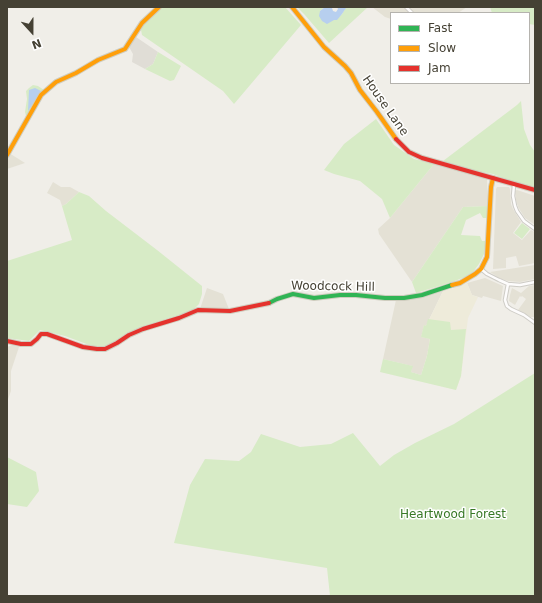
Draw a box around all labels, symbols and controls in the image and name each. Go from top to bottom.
north arrow [12,12,52,52]
legend [390,12,530,84]
text: Fast [428,21,452,35]
text: N [30,36,43,51]
text: Slow [428,41,456,55]
text: Jam [428,61,451,75]
street label: House Lane [359,73,411,139]
street label: Woodcock Hill [291,279,375,295]
park label: Heartwood Forest [400,508,506,522]

